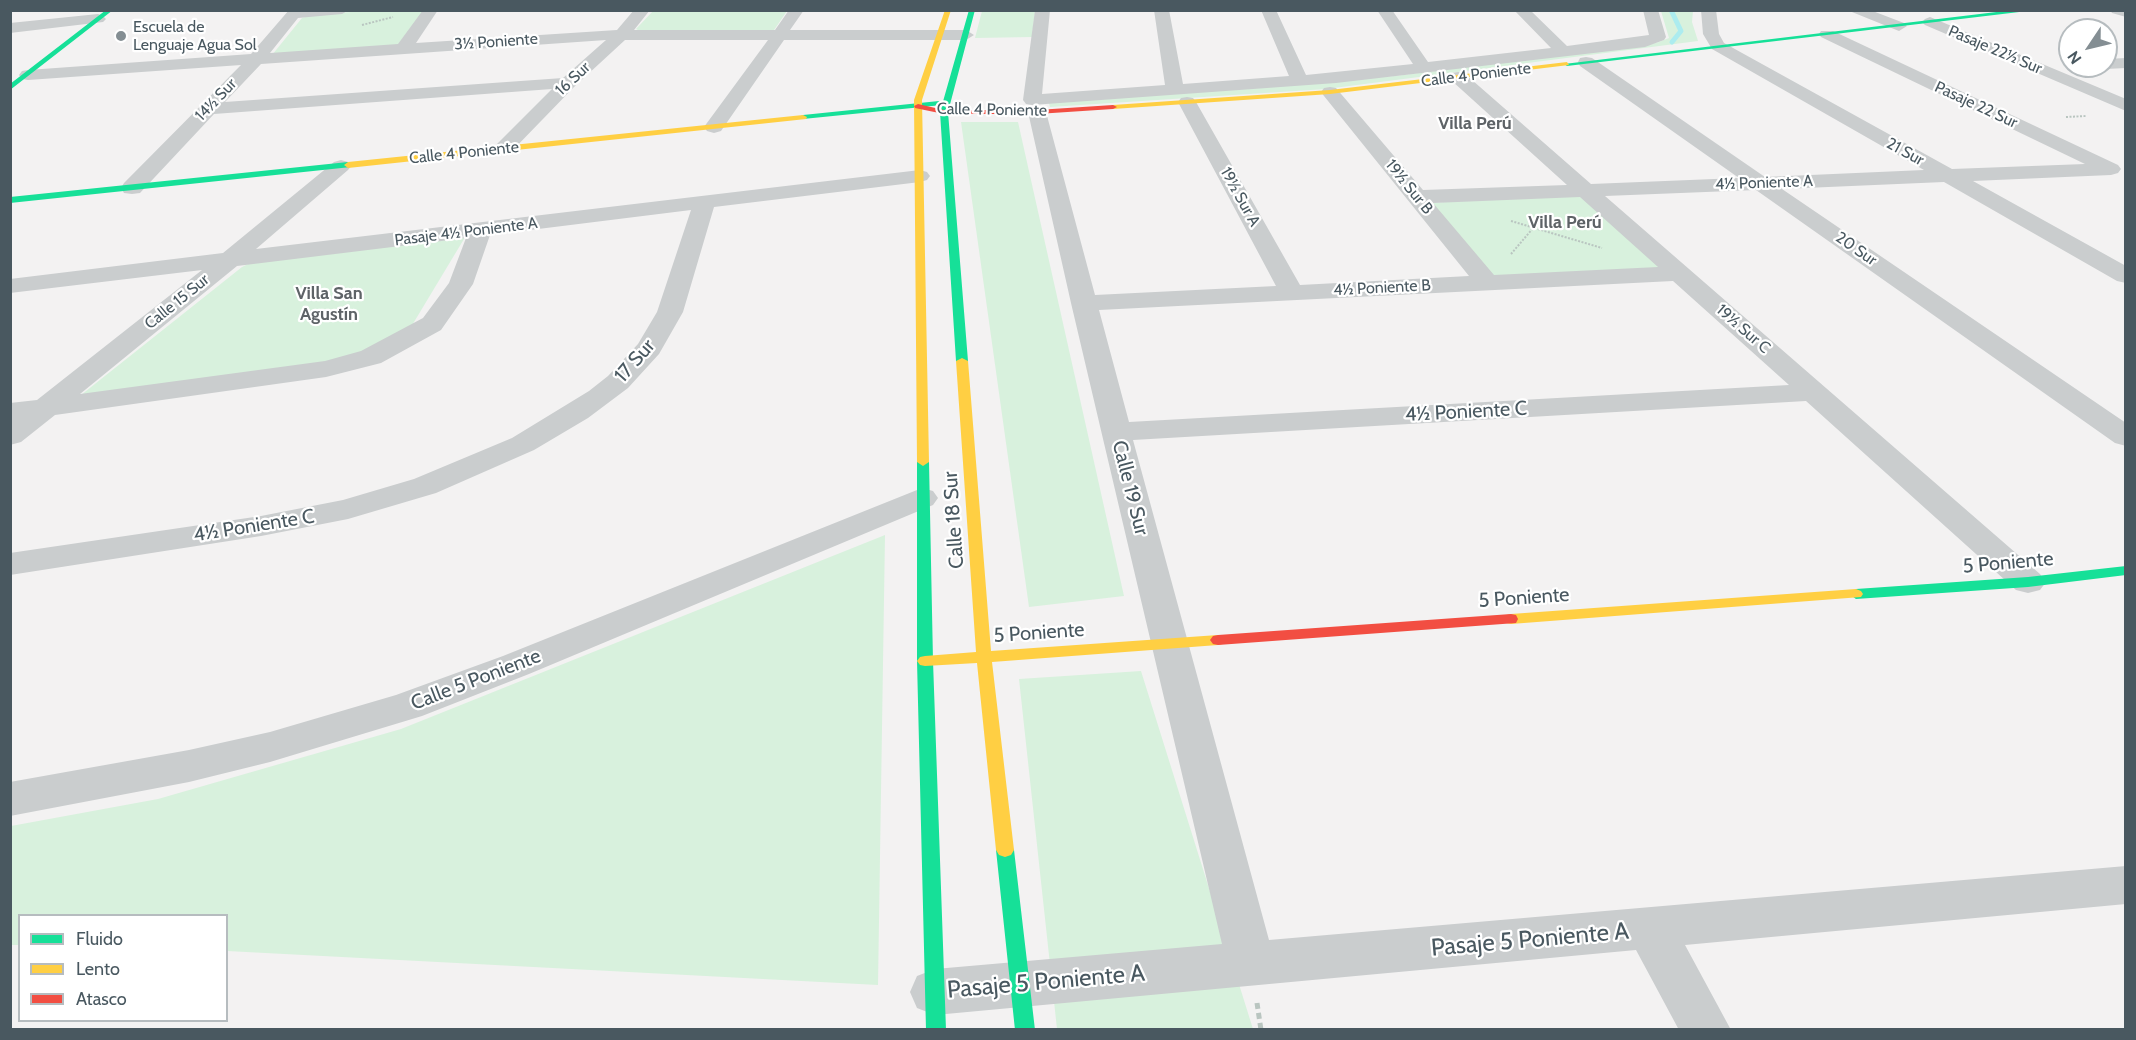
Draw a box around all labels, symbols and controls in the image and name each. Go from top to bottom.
place label: Escuela de Lenguaje Agua Sol [133,17,256,55]
north arrow [2058,18,2118,78]
street label: Pasaje 22½ Sur [1945,22,2045,78]
marker: Escuela de Lenguaje Agua Sol [114,29,128,43]
street label: 3½ Poniente [454,30,538,54]
text: N [2063,47,2086,68]
street label: 16 Sur [552,58,594,100]
street label: Calle 4 Poniente [1420,59,1532,91]
street label: 14½ Sur [191,75,241,125]
street label: Pasaje 22 Sur [1932,77,2020,133]
street label: Calle 4 Poniente [937,99,1047,121]
district label: Villa Perú [1438,113,1512,135]
street label: 21 Sur [1883,134,1927,170]
street label: Calle 4 Poniente [408,138,520,168]
street label: 19½ Sur B [1381,156,1437,218]
street label: 19½ Sur A [1216,164,1264,230]
street label: 4½ Poniente A [1715,172,1813,194]
district label: Villa Perú [1528,212,1602,234]
street label: Pasaje 4½ Poniente A [393,214,539,250]
street label: 20 Sur [1832,228,1880,270]
street label: Calle 15 Sur [141,270,213,334]
street label: 4½ Poniente B [1333,276,1431,300]
district label: Villa San Agustín [295,283,363,326]
street label: 19½ Sur C [1712,300,1774,358]
street label: 17 Sur [610,334,660,388]
street label: 4½ Poniente C [1404,397,1528,427]
street label: Calle 19 Sur [1107,438,1153,538]
street label: Calle 18 Sur [939,471,969,569]
street label: 4½ Poniente C [192,505,316,547]
street label: 5 Poniente [1962,547,2054,579]
street label: 5 Poniente [1478,583,1570,613]
street label: 5 Poniente [993,618,1085,648]
street label: Calle 5 Poniente [408,644,544,716]
legend [18,914,228,1022]
street label: Pasaje 5 Poniente A [1430,917,1630,963]
text: Fluido [76,928,123,950]
text: Lento [76,958,120,980]
street label: Pasaje 5 Poniente A [946,959,1146,1005]
text: Atasco [76,988,127,1010]

